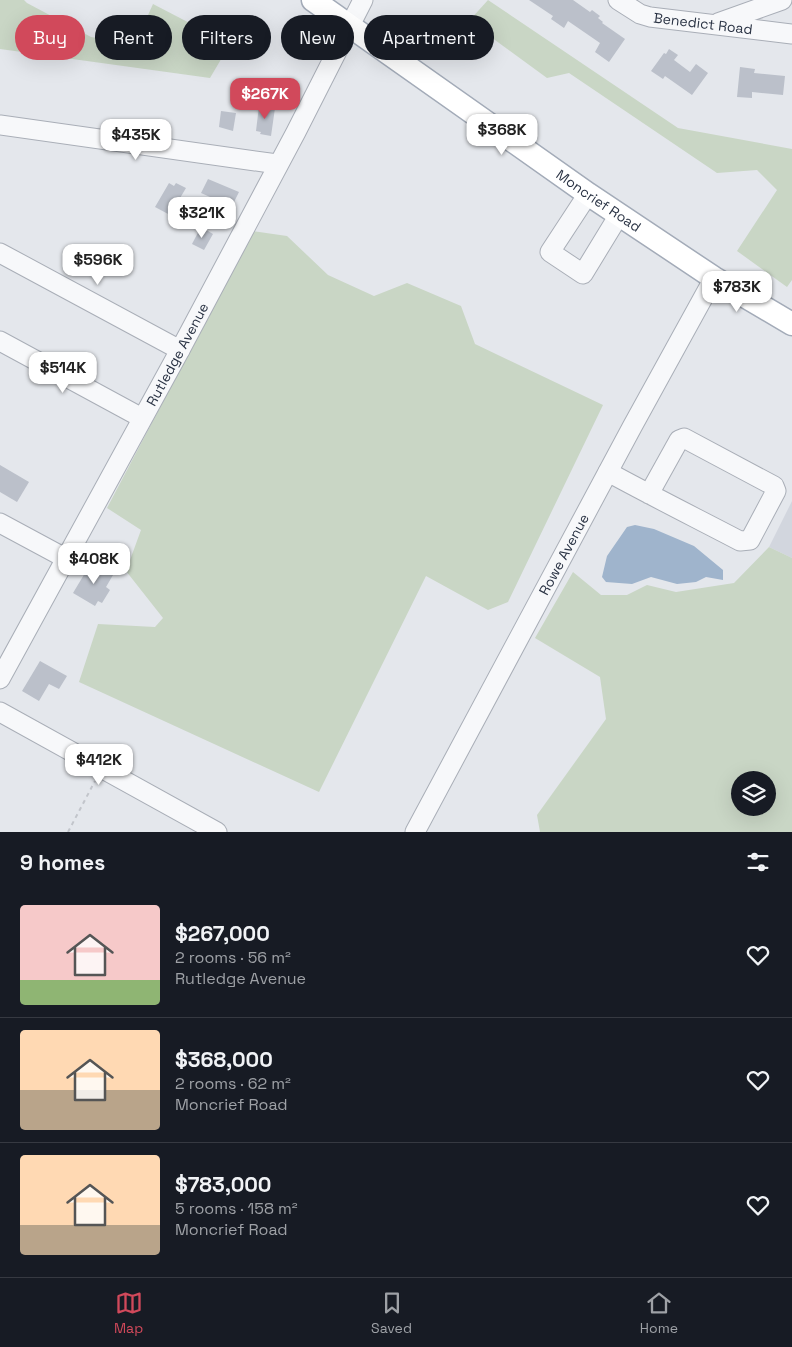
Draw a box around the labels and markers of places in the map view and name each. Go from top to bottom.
pin: $267K [230,78,300,120]
pin: $368K [467,114,537,156]
pin: $435K [101,119,171,161]
pin: $321K [167,196,237,239]
pin: $596K [63,244,133,286]
pin: $783K [702,270,772,313]
pin: $514K [28,352,98,394]
pin: $408K [59,542,129,585]
pin: $412K [64,744,134,786]

